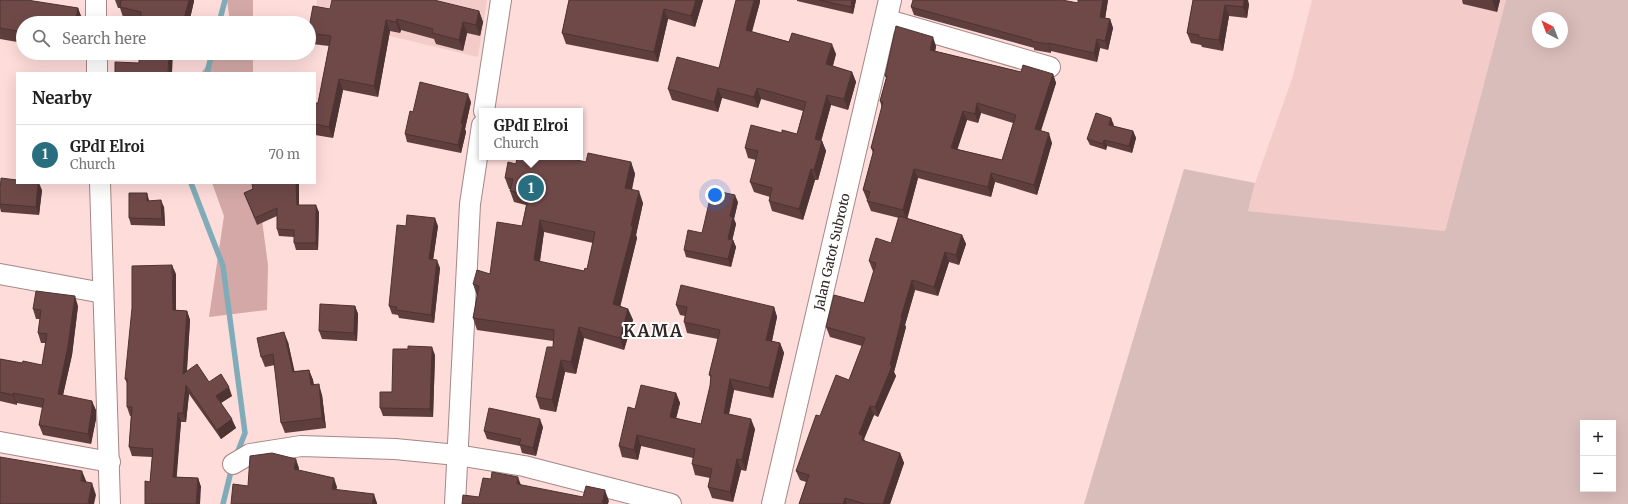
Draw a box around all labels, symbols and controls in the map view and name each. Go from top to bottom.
north arrow [1532,12,1568,48]
search box [16,16,316,60]
icon: search [30,27,52,49]
text: Search here [62,29,146,48]
text: Nearby [32,87,92,109]
popup [479,108,583,160]
text: GPdI Elroi [494,116,568,135]
text: Church [494,135,539,152]
text: GPdI Elroi [70,137,145,156]
text: 1 [42,146,48,163]
text: 70 m [269,146,300,163]
text: Church [70,156,115,173]
pin: 1 [518,173,544,203]
your location [705,185,725,205]
street label: Jalan Gatot Subroto [810,191,854,313]
district label: KAMA [623,320,683,342]
map controls [1580,420,1616,492]
button: + [1580,420,1616,456]
button: − [1580,456,1616,492]

